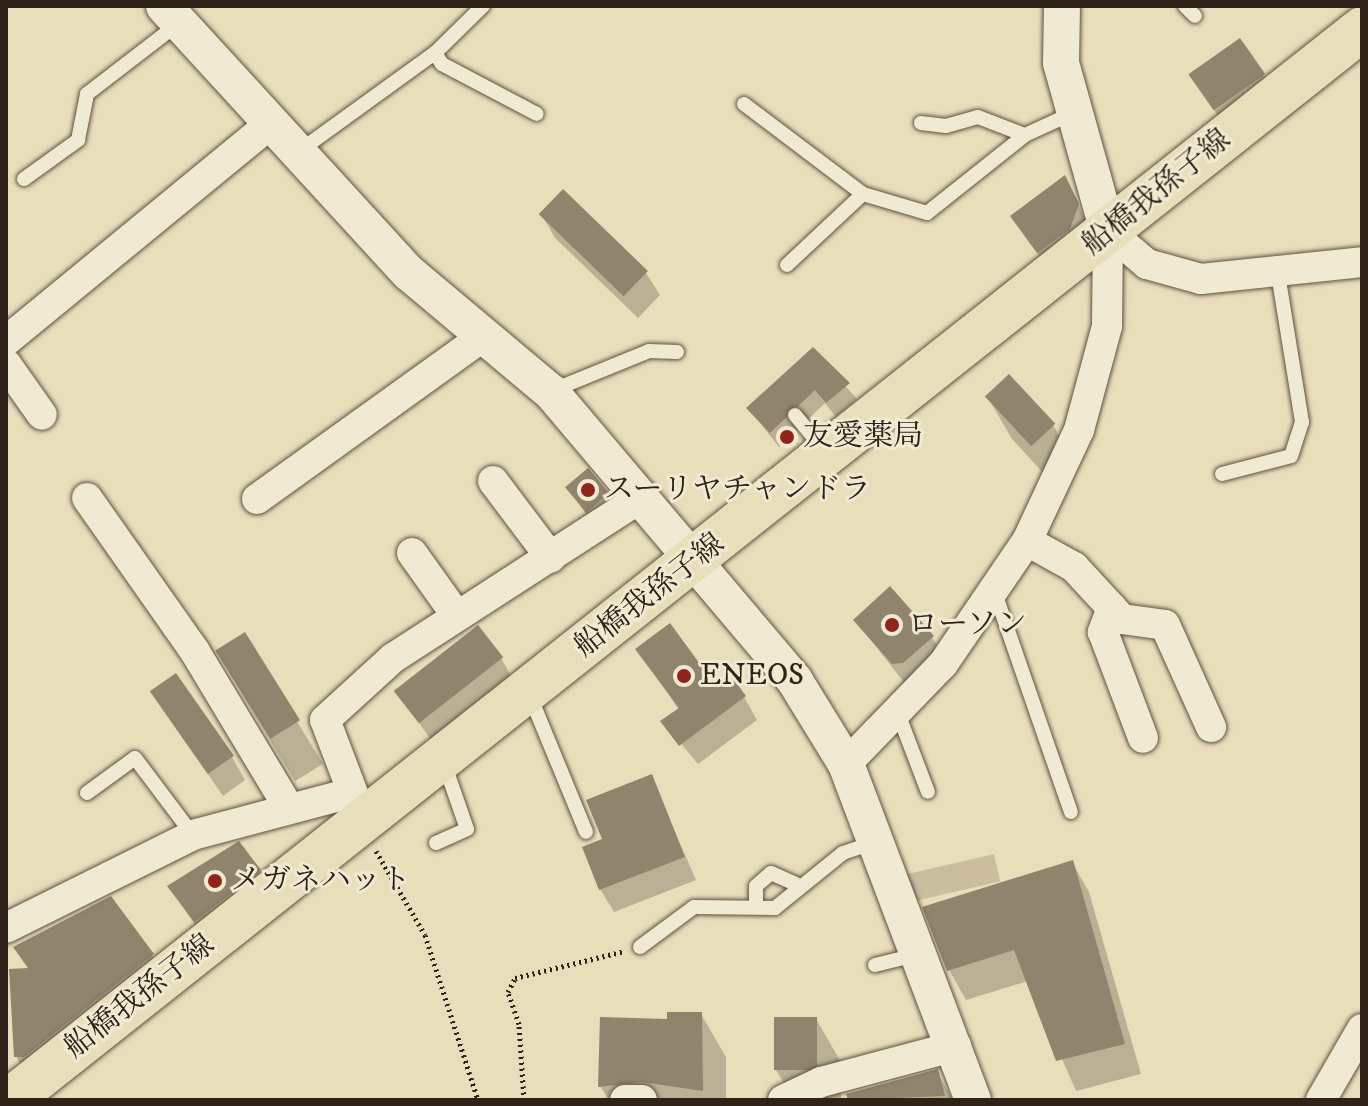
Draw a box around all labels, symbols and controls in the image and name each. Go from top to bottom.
street label: 船橋我孫子線 [1076,122,1238,264]
place label: 友愛薬局 [803,419,923,455]
marker: 友愛薬局 [778,428,796,446]
place label: スーリヤチャンドラ [604,472,872,508]
marker: スーリヤチャンドラ [579,481,597,499]
street label: 船橋我孫子線 [568,526,732,666]
place label: ローソン [908,607,1028,643]
marker: ローソン [883,616,901,634]
place label: ENEOS [700,658,804,694]
marker: ENEOS [675,667,693,685]
place label: メガネハット [231,863,411,899]
marker: メガネハット [206,872,224,890]
street label: 船橋我孫子線 [58,927,222,1067]

